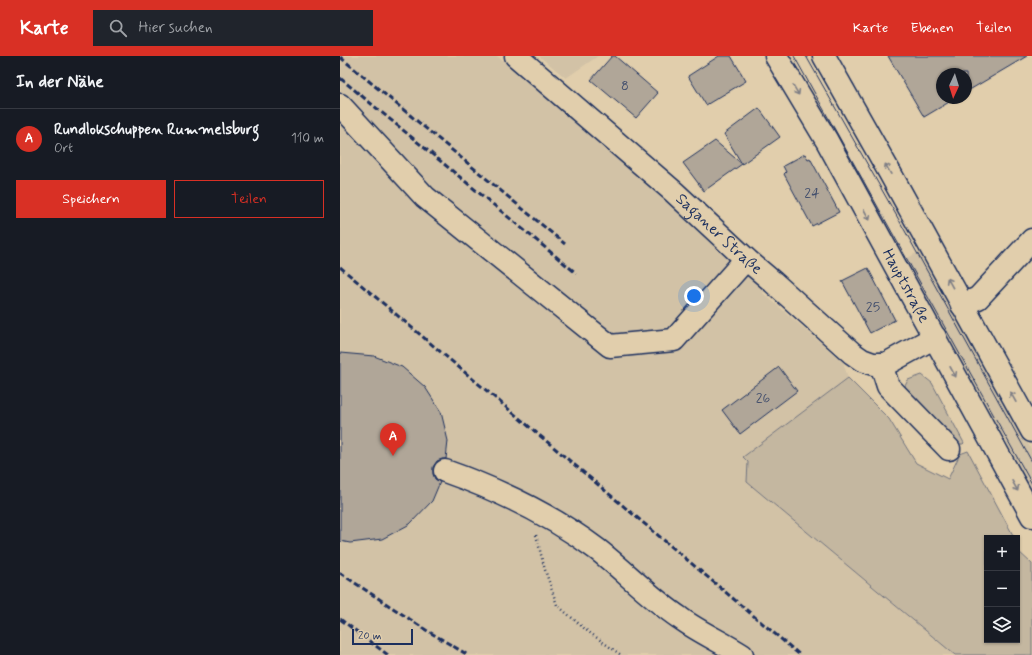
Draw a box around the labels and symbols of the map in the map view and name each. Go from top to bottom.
north arrow [936,68,972,104]
house number: 8 [621,77,629,95]
one-way arrow [793,84,801,96]
one-way arrow [884,163,892,175]
house number: 24 [804,184,820,202]
street label: Saganer Straße [671,188,767,279]
one-way arrow [864,209,872,221]
street label: Hauptstraße [877,245,935,327]
one-way arrow [946,277,954,289]
your location [684,286,704,306]
house number: 25 [866,298,880,316]
one-way arrow [950,365,958,377]
house number: 26 [756,389,771,407]
one-way arrow [1009,391,1017,403]
pin: A [380,423,406,456]
one-way arrow [1012,480,1020,492]
scale bar [352,627,413,646]

